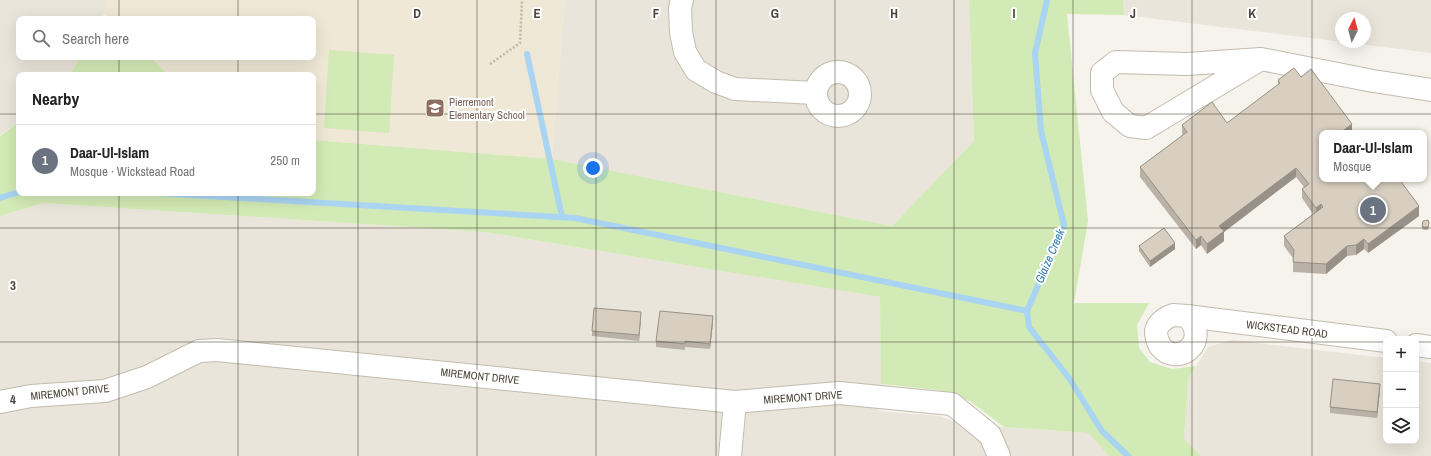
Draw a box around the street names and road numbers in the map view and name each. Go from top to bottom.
street label: WICKSTEAD ROAD [1245,317,1329,341]
street label: MIREMONT DRIVE [440,365,520,387]
street label: MIREMONT DRIVE [30,381,110,403]
street label: MIREMONT DRIVE [763,387,843,407]

